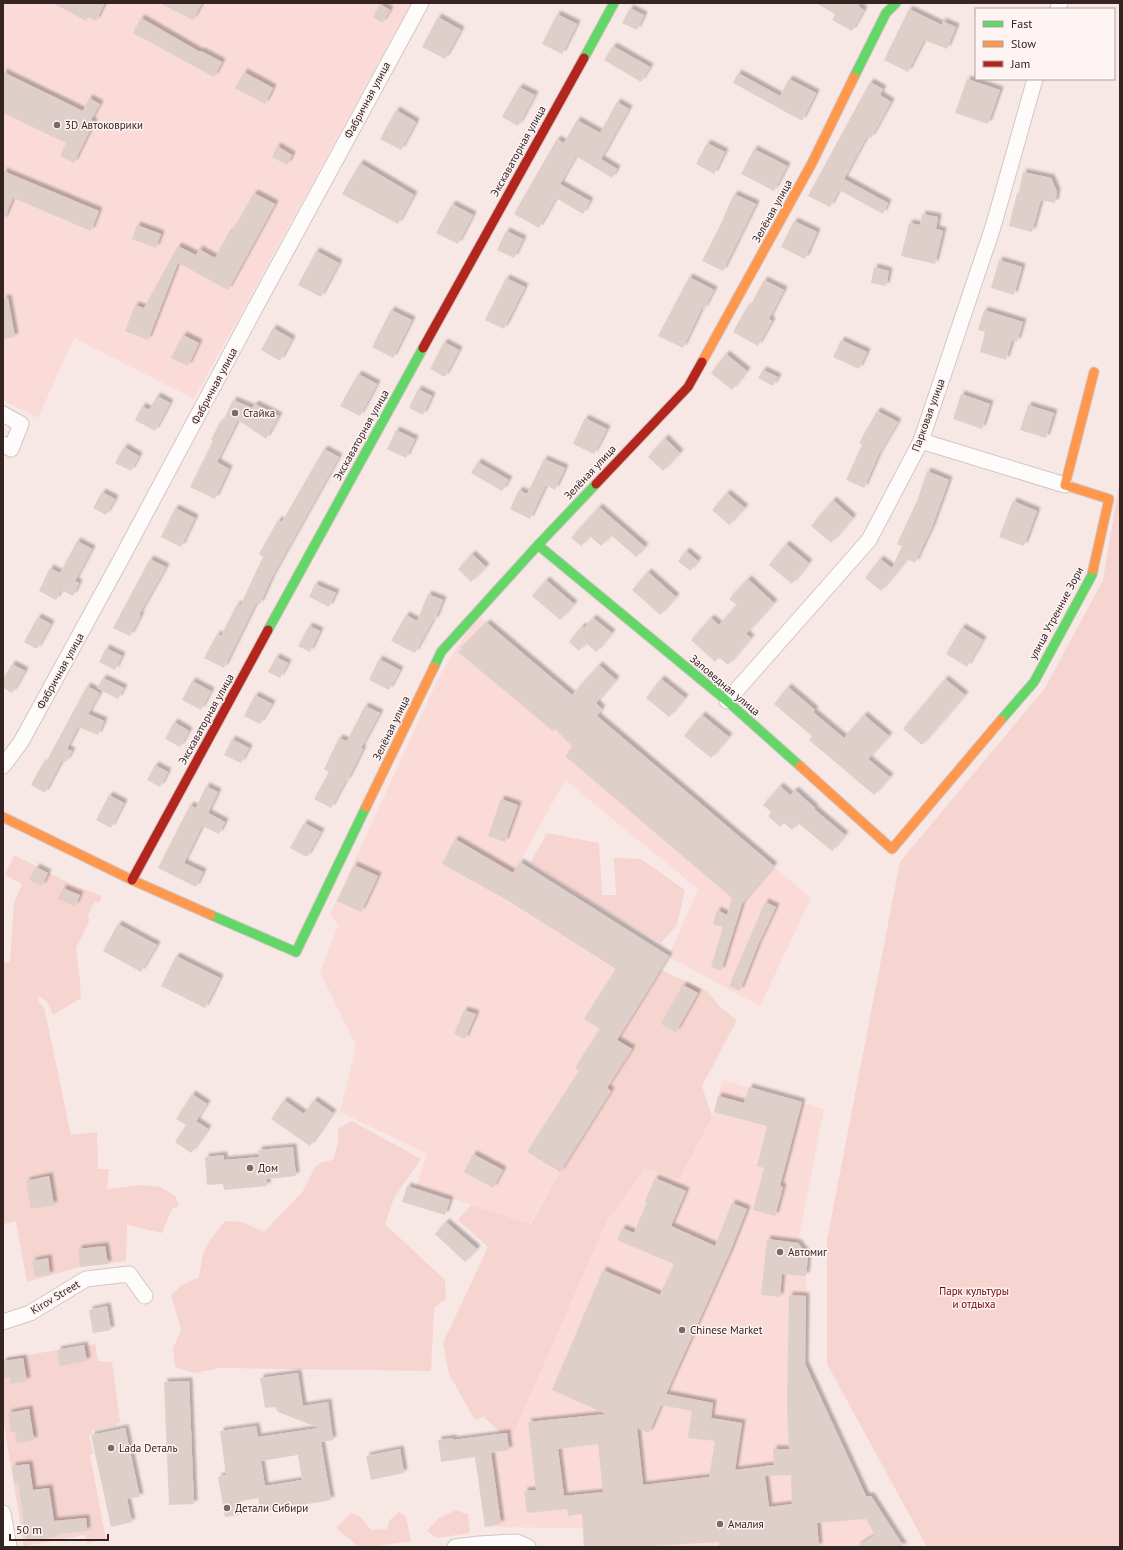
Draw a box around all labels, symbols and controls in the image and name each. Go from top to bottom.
legend [975,8,1115,80]
text: Fast [1011,16,1032,31]
text: Slow [1011,36,1036,51]
text: Jam [1010,56,1030,71]
street label: Фабричная улица [341,59,393,141]
street label: Экскаваторная улица [487,103,549,199]
place label: 3D Автоковрики [65,118,143,132]
marker: 3D Автоковрики [52,120,62,130]
street label: Зелёная улица [749,177,795,245]
street label: Фабричная улица [188,345,240,427]
street label: Парковая улица [908,377,948,453]
street label: Экскаваторная улица [330,387,392,483]
place label: Стайка [243,406,275,420]
marker: Стайка [230,408,240,418]
street label: Зелёная улица [561,442,619,502]
street label: улица Утренние Зори [1026,564,1086,662]
street label: Фабричная улица [33,631,87,711]
street label: Заповедная улица [687,652,763,718]
street label: Экскаваторная улица [175,671,237,767]
street label: Зелёная улица [369,693,413,763]
place label: Дом [258,1161,278,1175]
marker: Дом [245,1163,255,1173]
place label: Автомиг [788,1245,828,1259]
marker: Автомиг [775,1247,785,1257]
street label: Kirov Street [28,1277,82,1317]
park label: Парк культуры и отдыха [939,1284,1009,1311]
place label: Chinese Market [690,1323,763,1337]
marker: Chinese Market [677,1325,687,1335]
place label: Lada Dеталь [119,1441,178,1455]
marker: Lada Dеталь [106,1443,116,1453]
place label: Детали Сибири [235,1501,308,1515]
marker: Детали Сибири [222,1503,232,1513]
scale bar [10,1516,108,1542]
place label: Амалия [728,1517,764,1531]
marker: Амалия [715,1519,725,1529]
text: 50 m [16,1522,42,1537]

